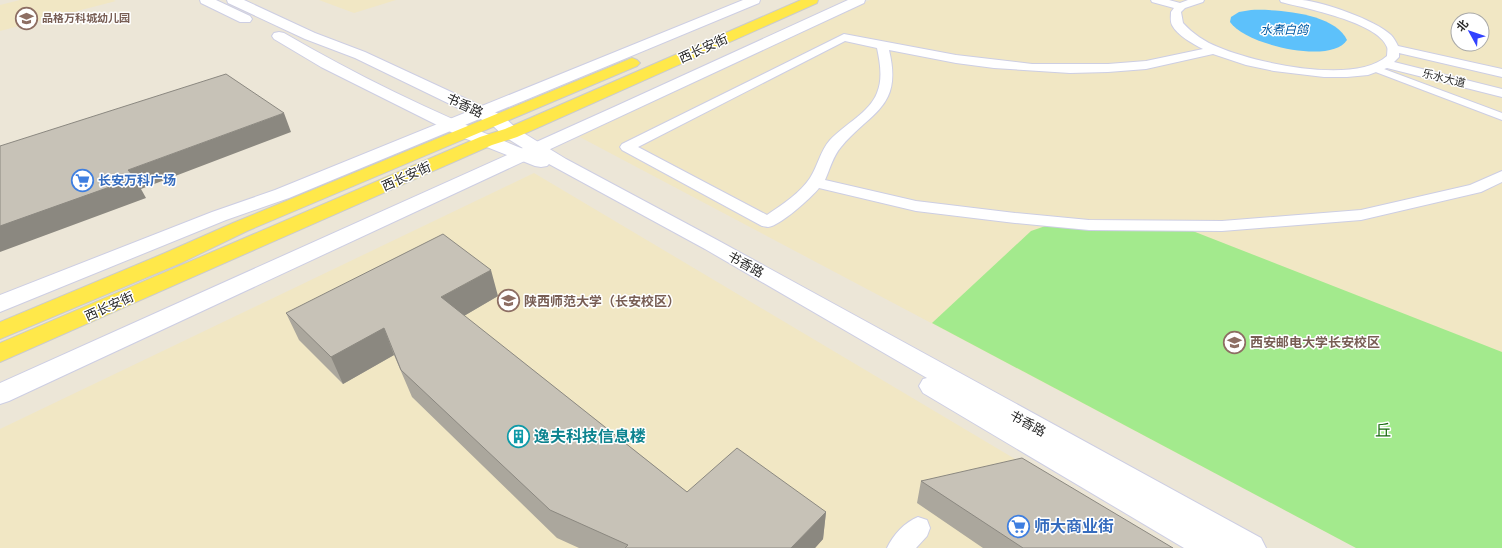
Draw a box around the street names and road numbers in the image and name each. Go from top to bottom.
street label: 西长安街 [676,30,730,67]
street label: 乐水大道 [1421,66,1467,90]
street label: 书香路 [444,90,486,121]
street label: 西长安街 [379,158,433,195]
street label: 书香路 [725,248,767,281]
street label: 西长安街 [82,288,136,325]
street label: 书香路 [1007,407,1049,440]

